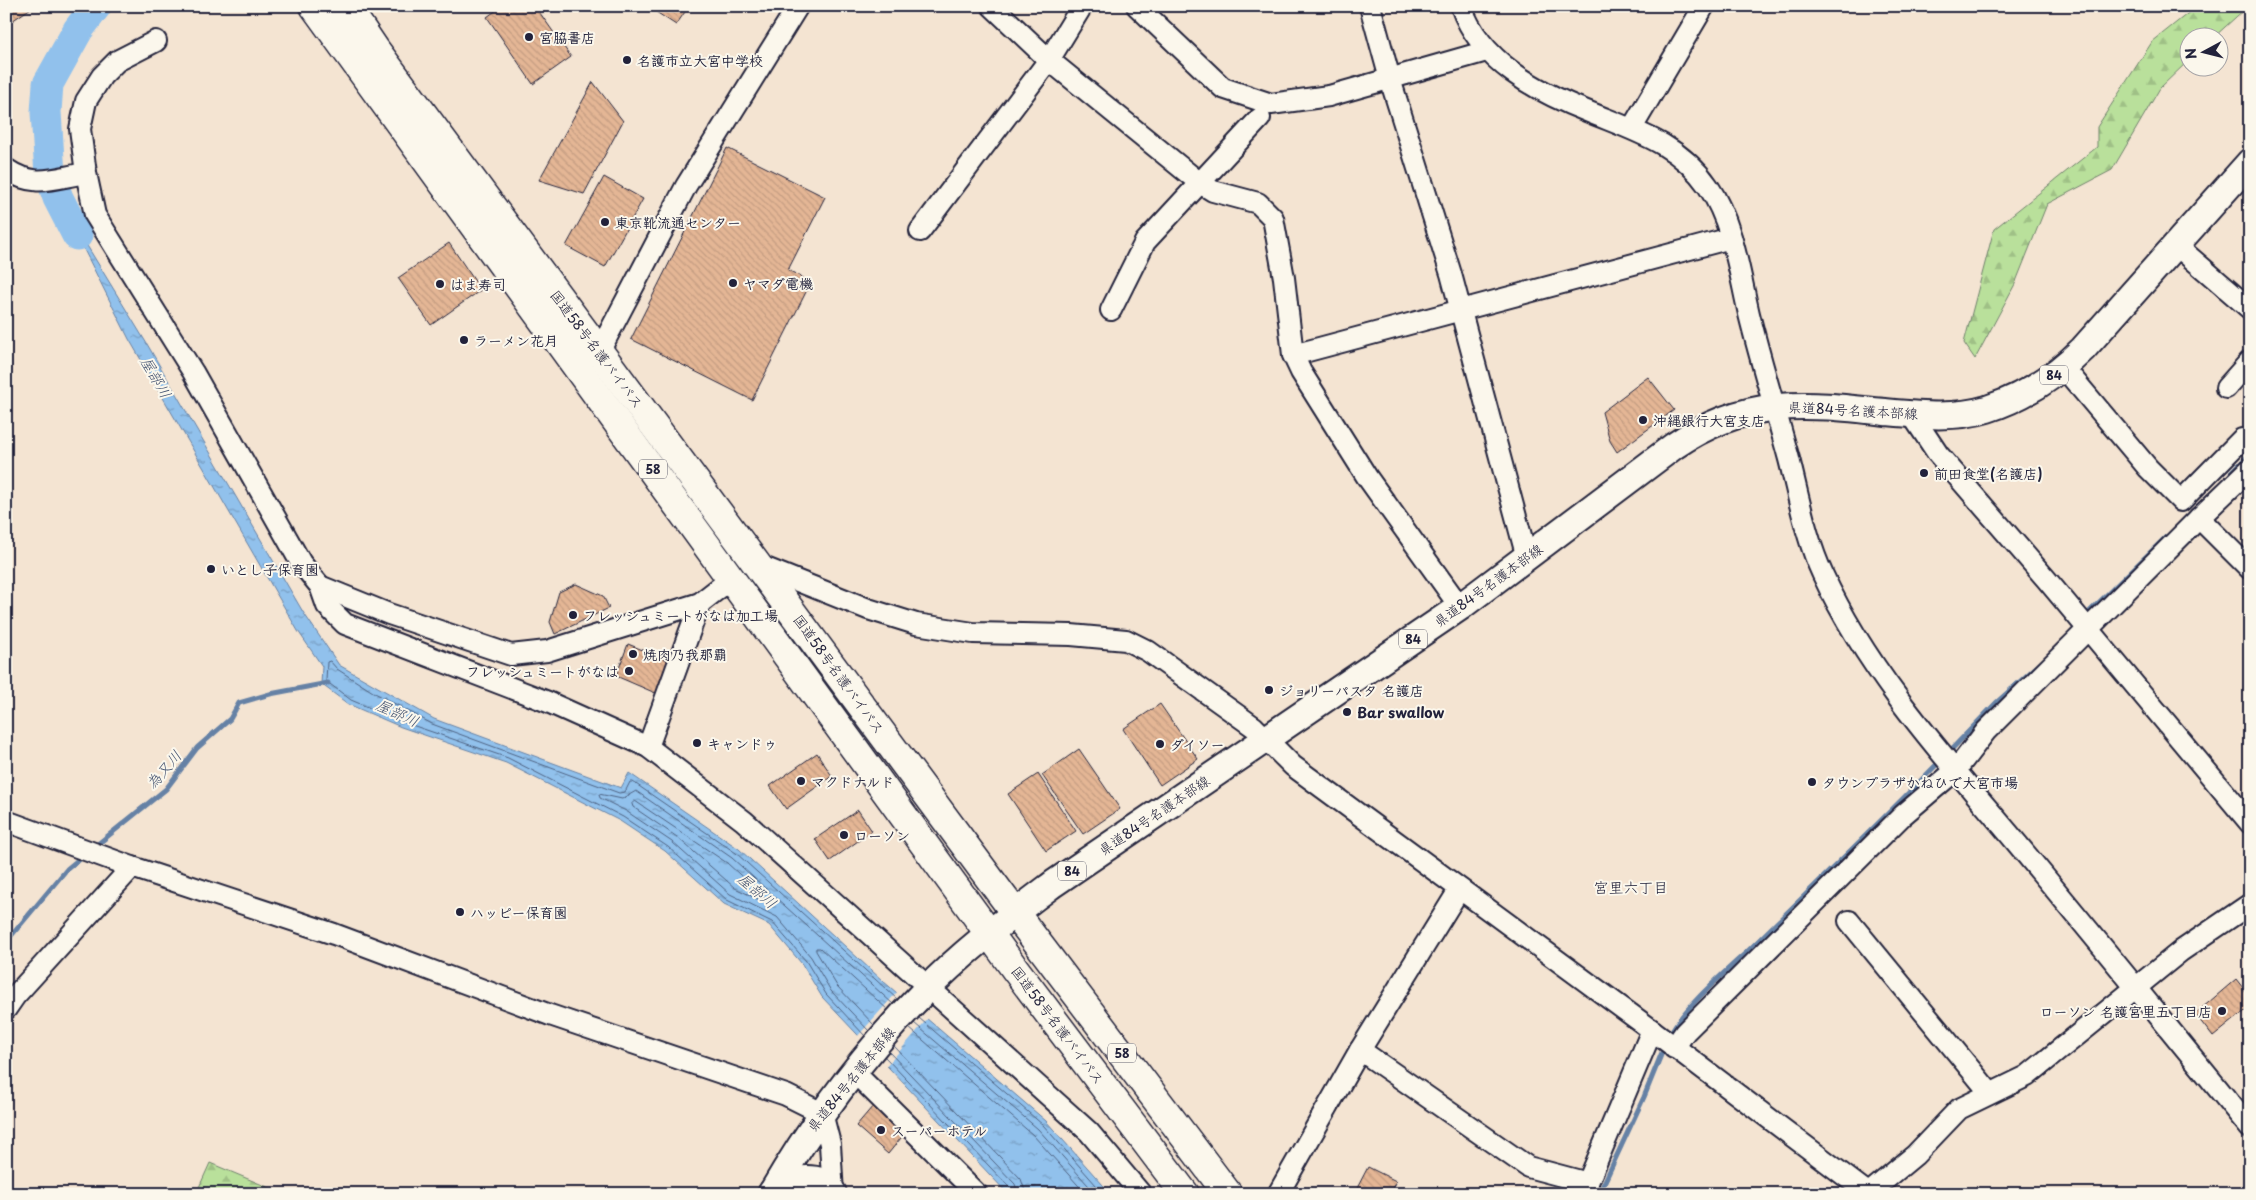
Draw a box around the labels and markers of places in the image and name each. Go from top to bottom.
place label: 宮脇書店 [539,27,595,48]
marker: 宮脇書店 [523,31,535,43]
place label: 名護市立大宮中学校 [637,50,763,71]
marker: 名護市立大宮中学校 [621,54,633,66]
place label: 東京靴流通センター [615,212,741,233]
marker: 東京靴流通センター [599,216,611,228]
place label: ヤマダ電機 [743,273,813,294]
place label: はま寿司 [450,274,506,295]
marker: ヤマダ電機 [727,277,739,289]
marker: はま寿司 [434,278,446,290]
place label: ラーメン花月 [474,330,558,351]
marker: ラーメン花月 [458,334,470,346]
place label: 沖縄銀行大宮支店 [1653,410,1765,431]
marker: 沖縄銀行大宮支店 [1637,414,1649,426]
place label: 前田食堂(名護店) [1934,463,2043,484]
marker: 前田食堂(名護店) [1918,467,1930,479]
place label: いとし子保育園 [221,559,319,580]
marker: いとし子保育園 [205,563,217,575]
place label: フレッシュミートがなは加工場 [583,605,778,626]
marker: フレッシュミートがなは加工場 [567,609,579,621]
place label: 焼肉乃我那覇 [643,644,727,665]
marker: 焼肉乃我那覇 [627,648,639,660]
place label: フレッシュミートがなは [466,661,619,682]
marker: フレッシュミートがなは [623,665,635,677]
place label: ジョリーパスタ 名護店 [1279,680,1424,701]
marker: ジョリーパスタ 名護店 [1263,684,1275,696]
place label: Bar swallow [1357,702,1444,723]
marker: Bar swallow [1341,706,1353,718]
place label: キャンドゥ [707,733,777,754]
place label: ダイソー [1170,734,1225,755]
marker: キャンドゥ [691,737,703,749]
marker: ダイソー [1154,738,1166,750]
place label: マクドナルド [811,771,894,792]
place label: タウンプラザかねひで大宮市場 [1822,772,2018,793]
marker: マクドナルド [795,775,807,787]
marker: タウンプラザかねひで大宮市場 [1806,776,1818,788]
place label: ローソン [854,825,910,846]
marker: ローソン [838,829,850,841]
place label: ハッピー保育園 [470,902,567,923]
marker: ハッピー保育園 [454,906,466,918]
place label: ローソン 名護宮里五丁目店 [2040,1001,2212,1022]
marker: ローソン 名護宮里五丁目店 [2216,1005,2228,1017]
place label: スーパーホテル [891,1120,988,1141]
marker: スーパーホテル [875,1124,887,1136]

